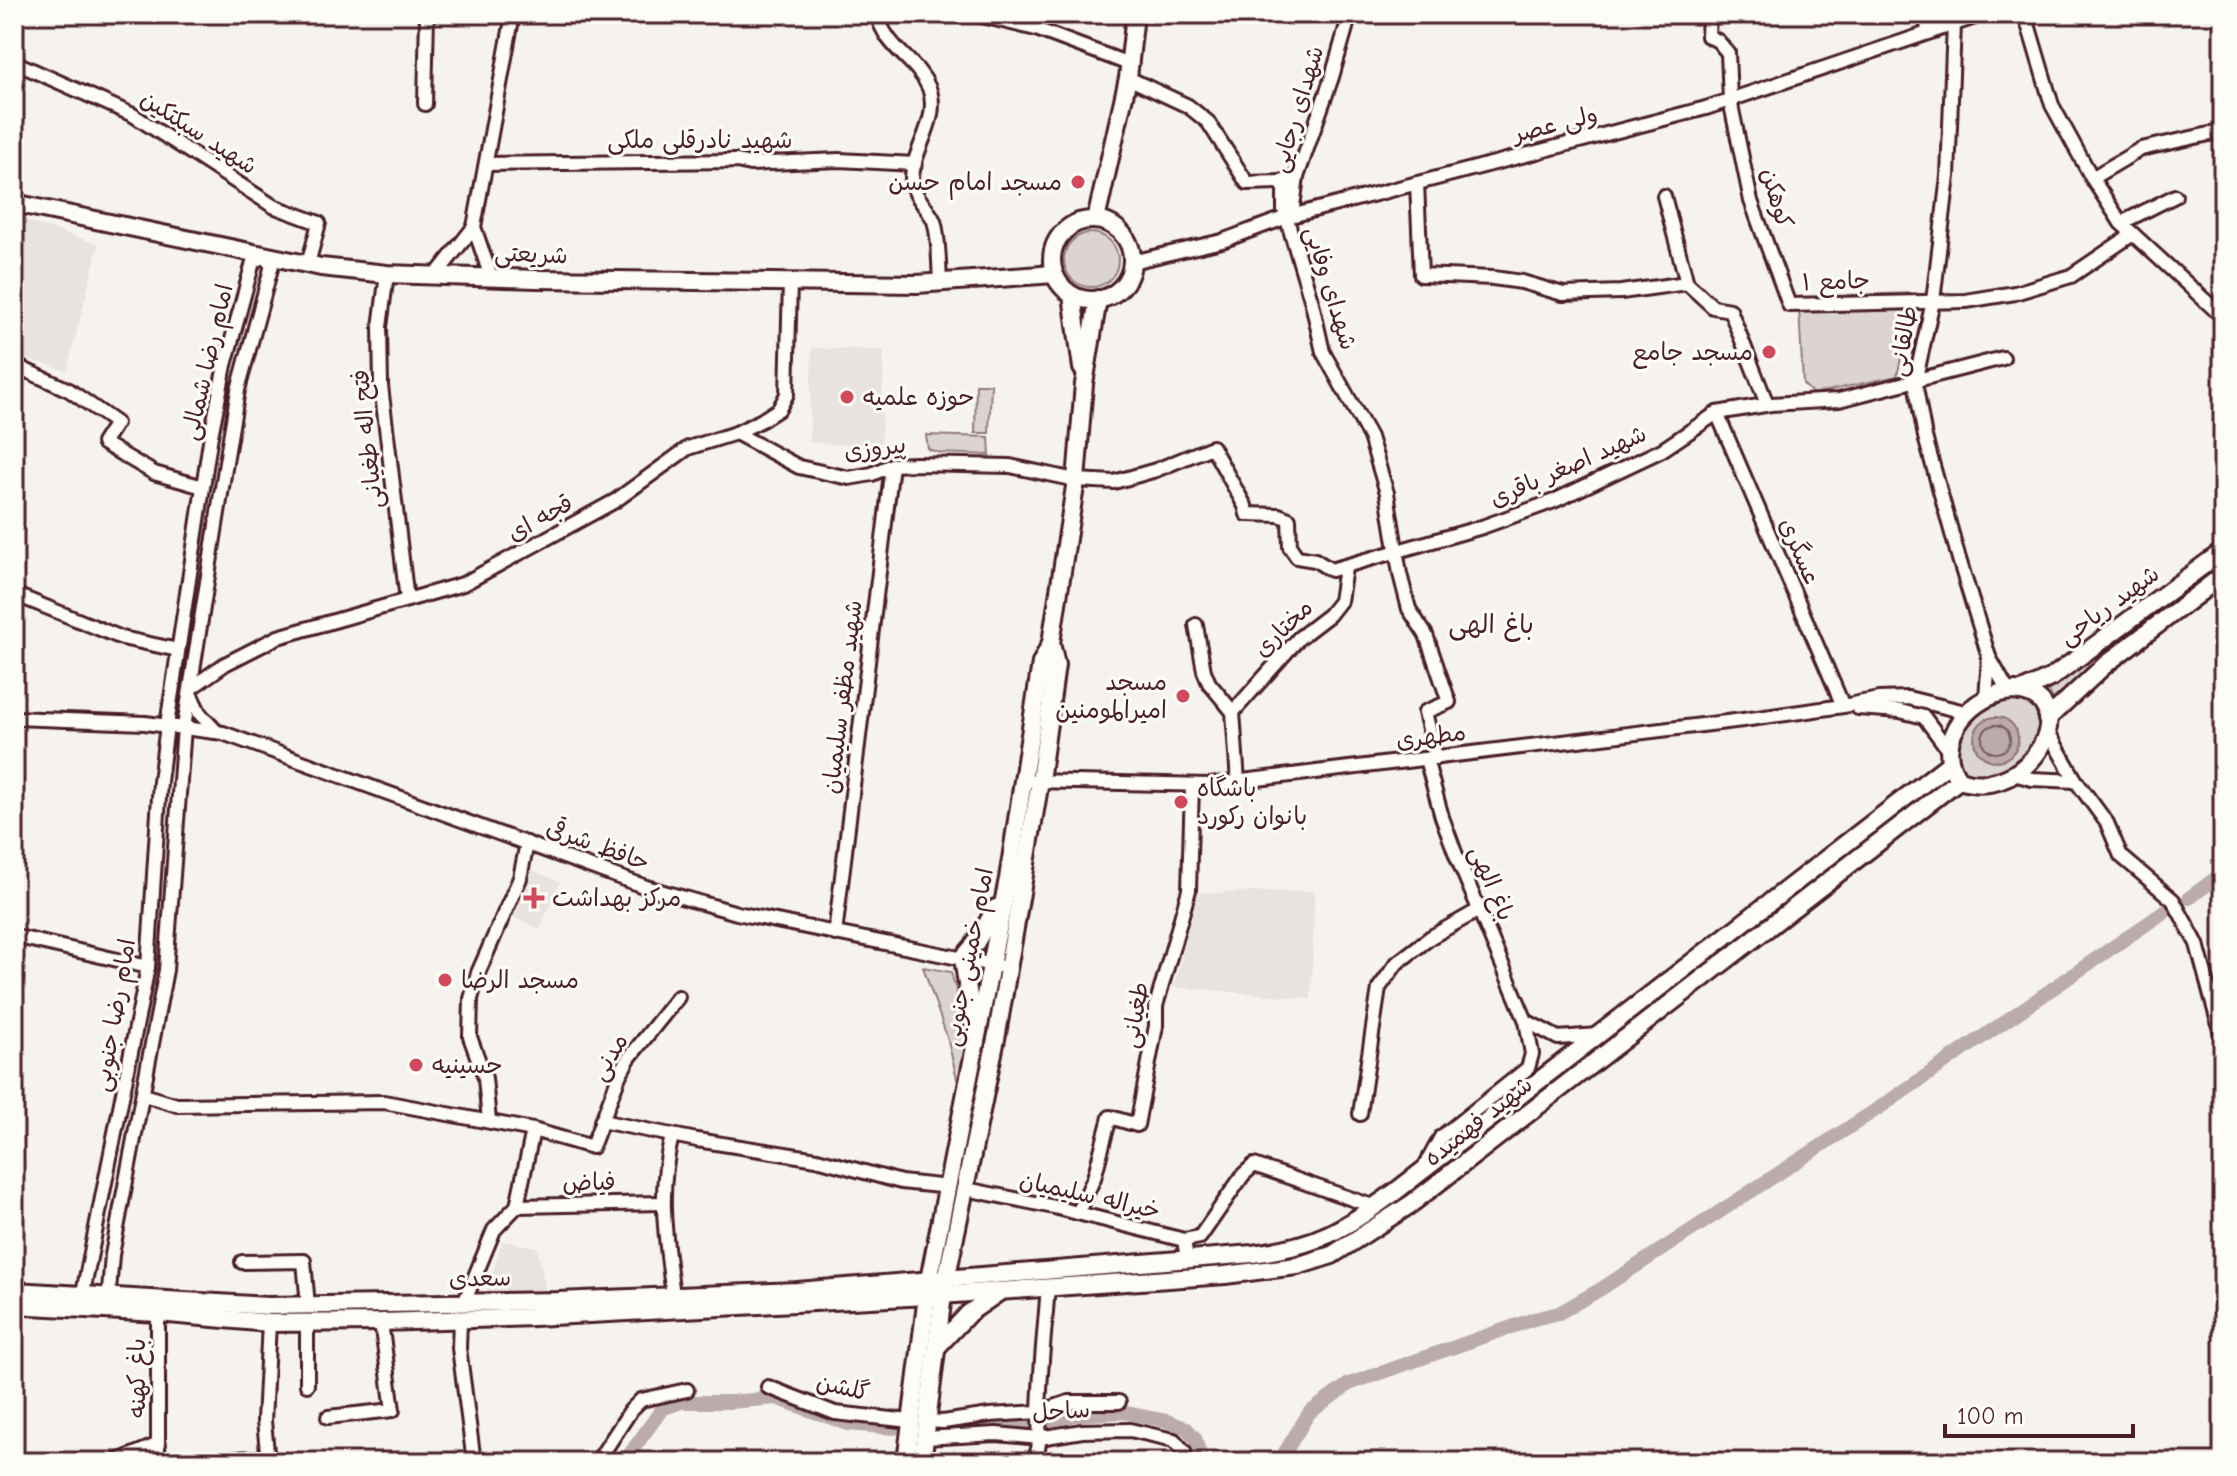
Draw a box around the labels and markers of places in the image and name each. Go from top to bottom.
place label: مسجد امام حسن [888,168,1062,200]
marker: مسجد امام حسن [1069,173,1087,191]
place label: مسجد جامع [1632,338,1753,369]
marker: مسجد جامع [1760,343,1778,361]
place label: حوزه علمیه [863,383,975,412]
marker: حوزه علمیه [838,388,856,406]
place label: مسجد امیرالمومنین [1055,668,1167,724]
marker: مسجد امیرالمومنین [1174,687,1192,705]
place label: باشگاه بانوان رکورد [1197,774,1307,831]
marker: باشگاه بانوان رکورد [1172,793,1190,811]
place label: مرکز بهداشت [552,884,681,912]
marker: مرکز بهداشت [523,887,545,909]
place label: مسجد الرضا [461,966,579,994]
marker: مسجد الرضا [436,971,454,989]
place label: حسینیه [432,1051,503,1079]
marker: حسینیه [407,1056,425,1074]

